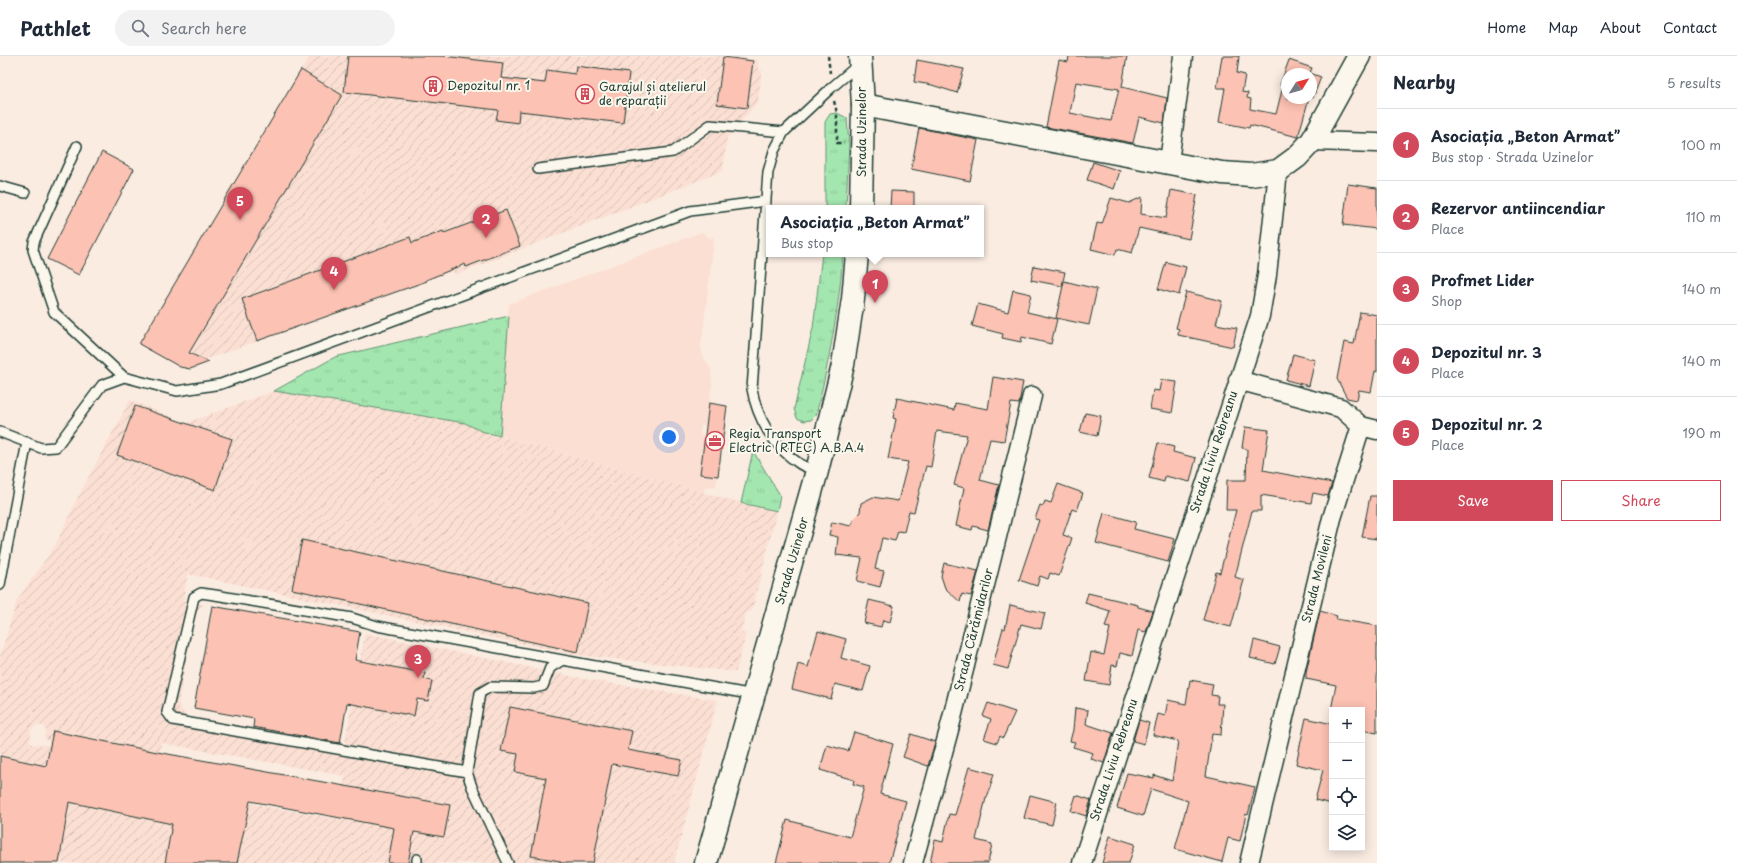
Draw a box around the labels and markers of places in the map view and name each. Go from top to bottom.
building icon: Depozitul nr. 1 [422,75,444,97]
place label: Depozitul nr. 1 [447,76,530,94]
place label: Garajul și atelierul de reparații [599,77,706,109]
building icon: Garajul și atelierul de reparații [574,83,596,105]
pin: 5 [227,187,253,220]
pin: 2 [473,205,499,238]
pin: 4 [321,257,347,290]
pin: 1 [862,270,888,303]
place label: Regia Transport Electric (RTEC) A.B.A.4 [729,424,865,456]
office icon: Regia Transport Electric (RTEC) A.B.A.4 [704,430,726,452]
pin: 3 [405,645,431,678]

